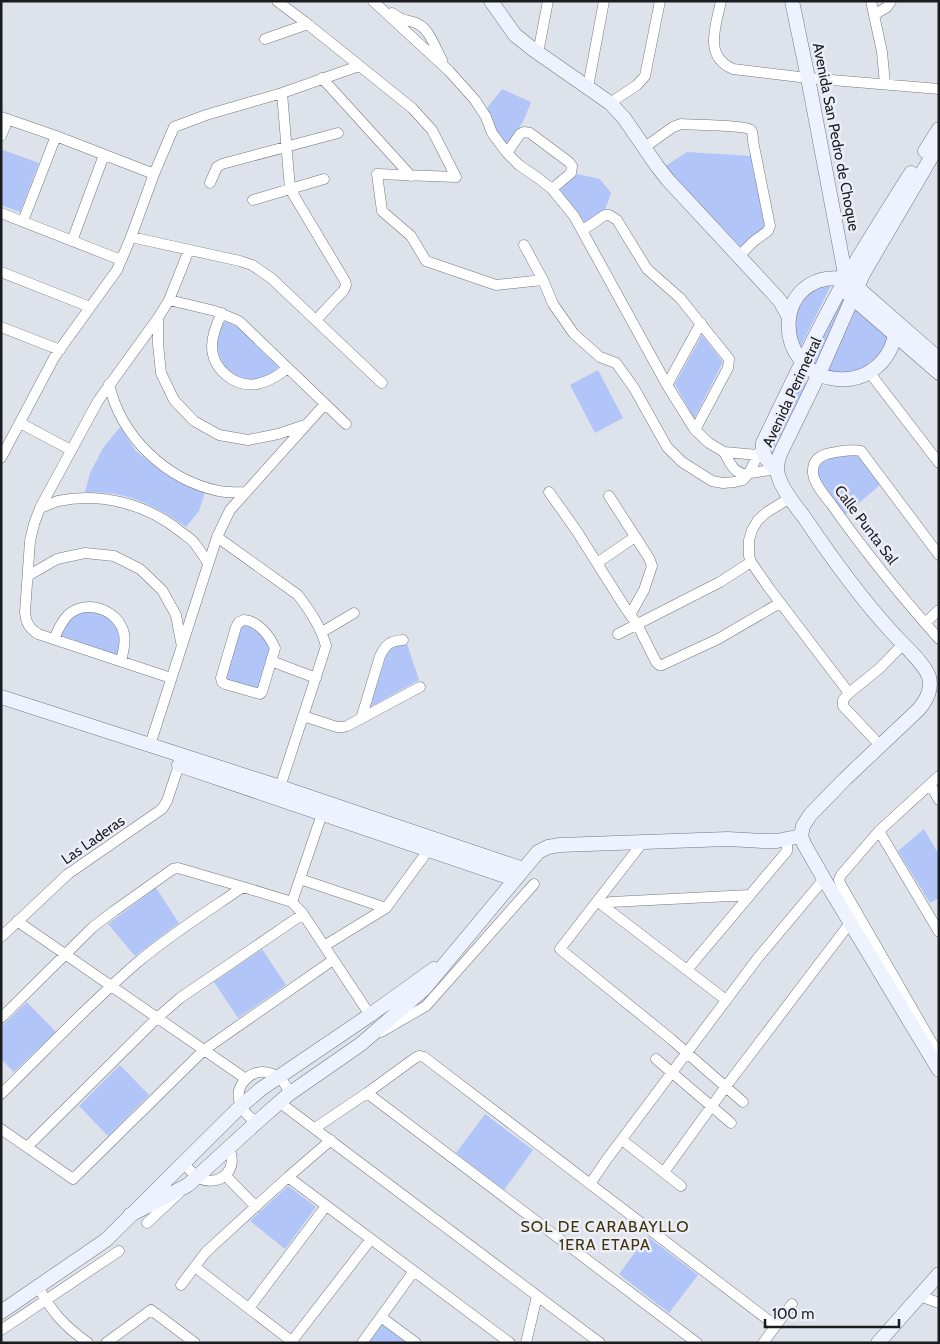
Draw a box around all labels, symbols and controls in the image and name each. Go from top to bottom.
street label: Avenida San Pedro de Choque [809,41,863,233]
street label: Avenida Perimetral [759,334,826,450]
street label: Calle Punta Sal [830,482,902,568]
street label: Las Laderas [58,812,128,868]
district label: SOL DE CARABAYLLO 1ERA ETAPA [520,1217,690,1254]
scale bar [765,1296,899,1328]
text: 100 m [772,1305,814,1323]

